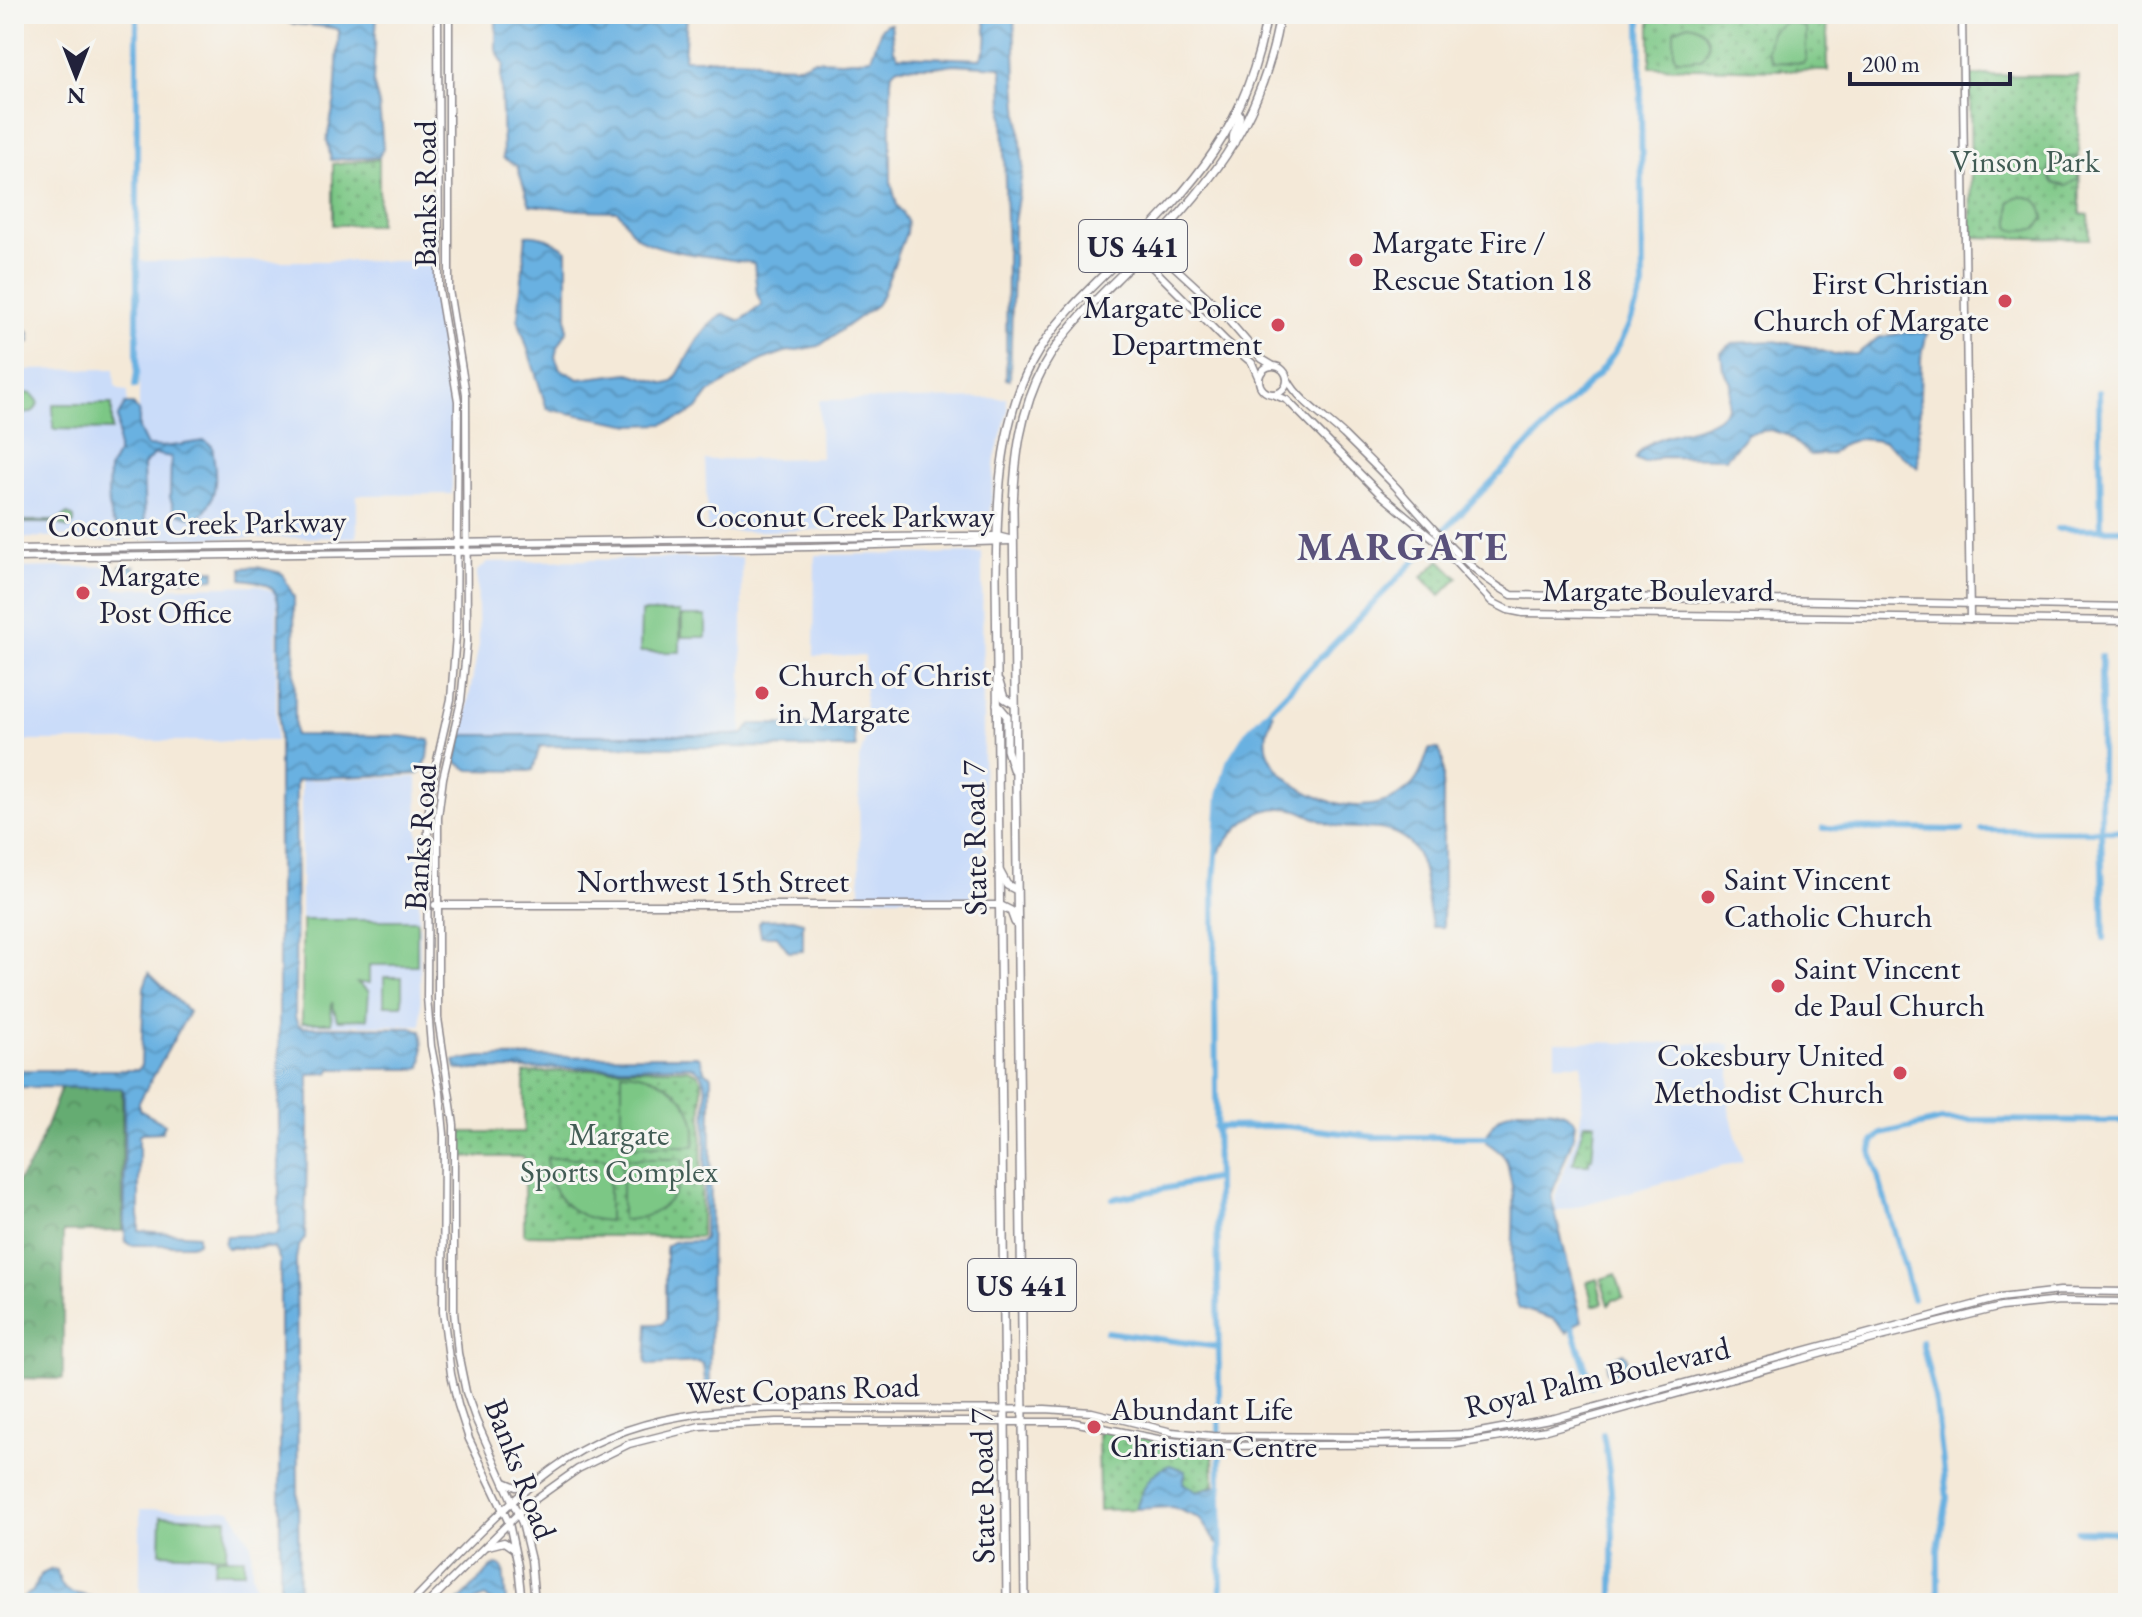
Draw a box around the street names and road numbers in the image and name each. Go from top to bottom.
street label: Banks Road [404,120,446,268]
road number: US 441 [1079,220,1187,272]
street label: Coconut Creek Parkway [696,495,995,537]
street label: Coconut Creek Parkway [47,499,348,547]
street label: Margate Boulevard [1542,569,1775,611]
street label: State Road 7 [952,759,996,916]
street label: Banks Road [394,761,446,912]
street label: Northwest 15th Street [577,860,849,902]
road number: US 441 [968,1259,1076,1311]
street label: Royal Palm Boulevard [1460,1326,1734,1428]
street label: West Copans Road [686,1364,921,1414]
street label: Banks Road [475,1393,567,1546]
street label: State Road 7 [960,1407,1004,1564]

